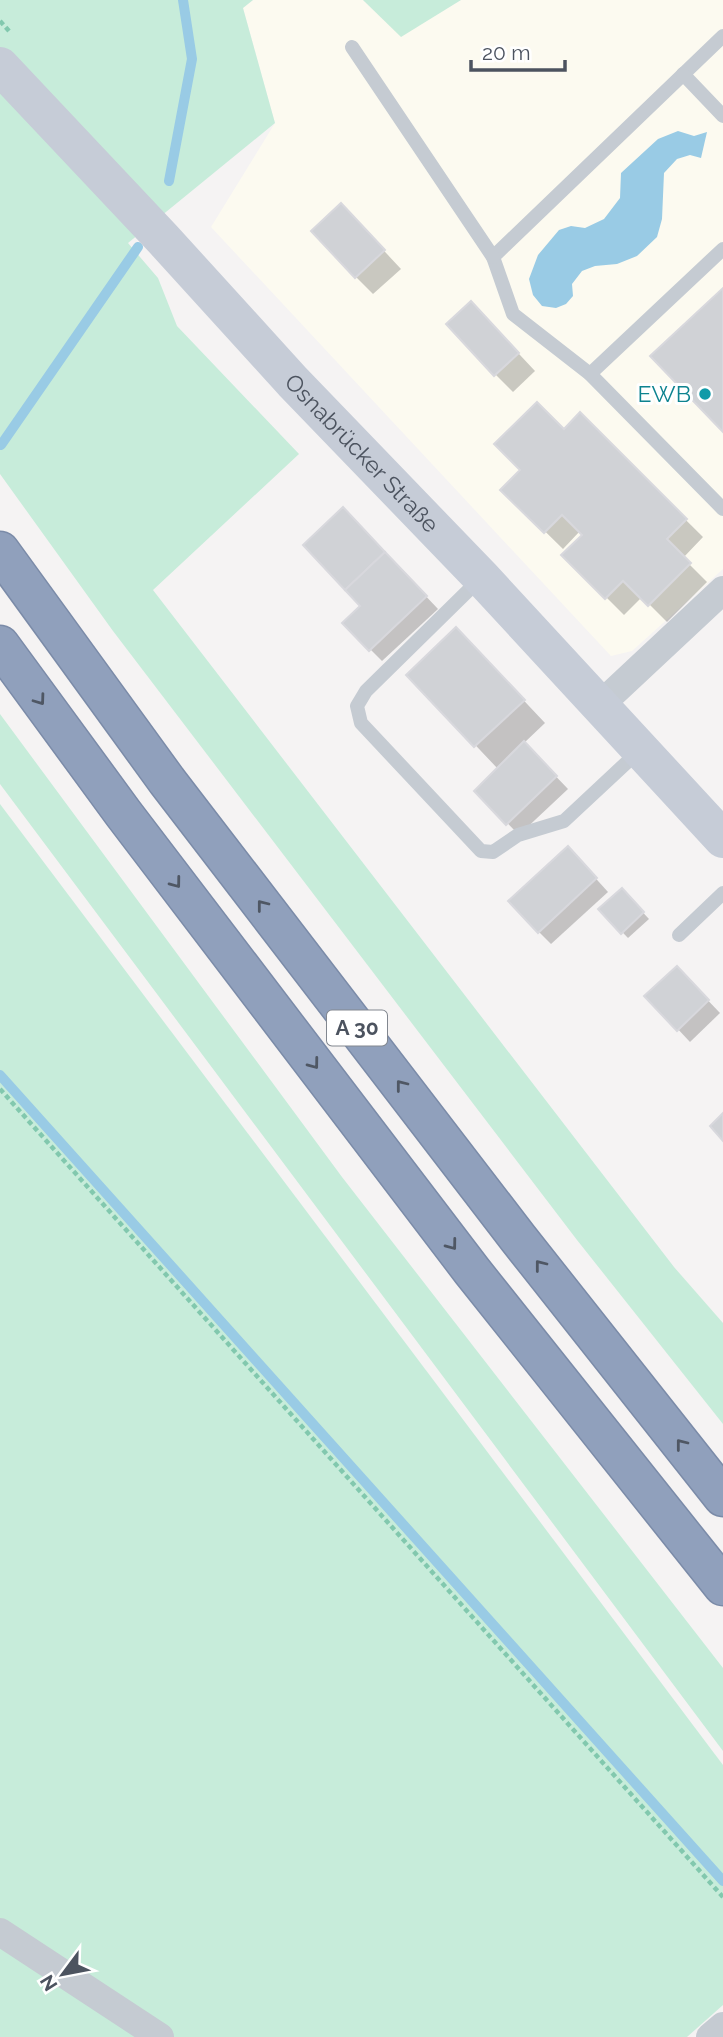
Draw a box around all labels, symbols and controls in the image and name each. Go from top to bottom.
scale bar [471,28,566,72]
text: 20 m [482,40,530,65]
street label: Osnabrücker Straße [280,368,445,538]
place label: EWB [638,380,691,407]
marker: EWB [697,386,713,402]
one-way arrow [32,692,45,705]
one-way arrow [168,875,181,887]
one-way arrow [258,900,270,912]
road number: A 30 [327,1010,387,1046]
one-way arrow [306,1056,318,1068]
one-way arrow [396,1080,409,1093]
one-way arrow [443,1237,456,1249]
one-way arrow [535,1260,548,1273]
one-way arrow [676,1439,689,1451]
north arrow [28,1939,98,2009]
text: N [35,1971,62,1995]

